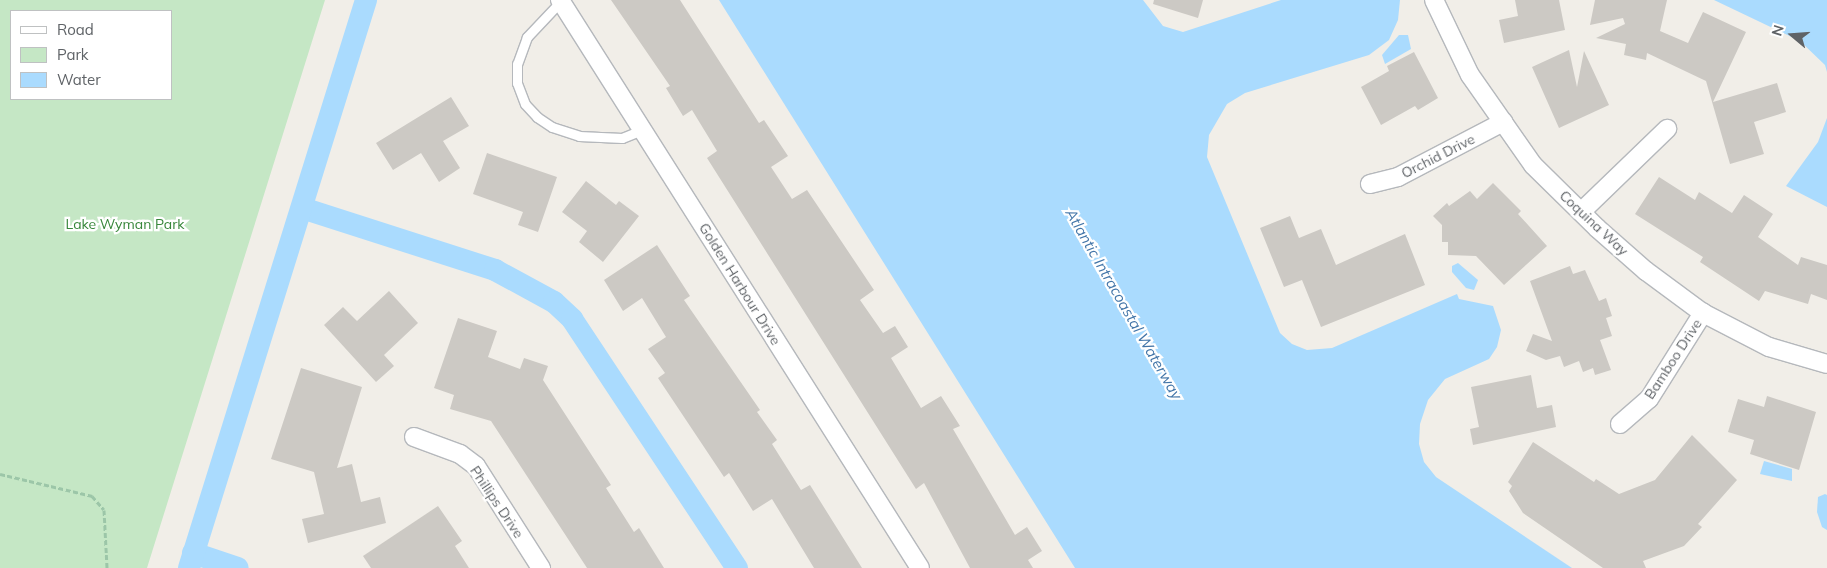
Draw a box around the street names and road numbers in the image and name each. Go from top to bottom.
street label: Orchid Drive [1398,130,1478,182]
street label: Coquina Way [1556,187,1632,259]
street label: Golden Harbour Drive [696,220,784,348]
street label: Bamboo Drive [1641,316,1705,402]
street label: Phillips Drive [467,463,527,541]

